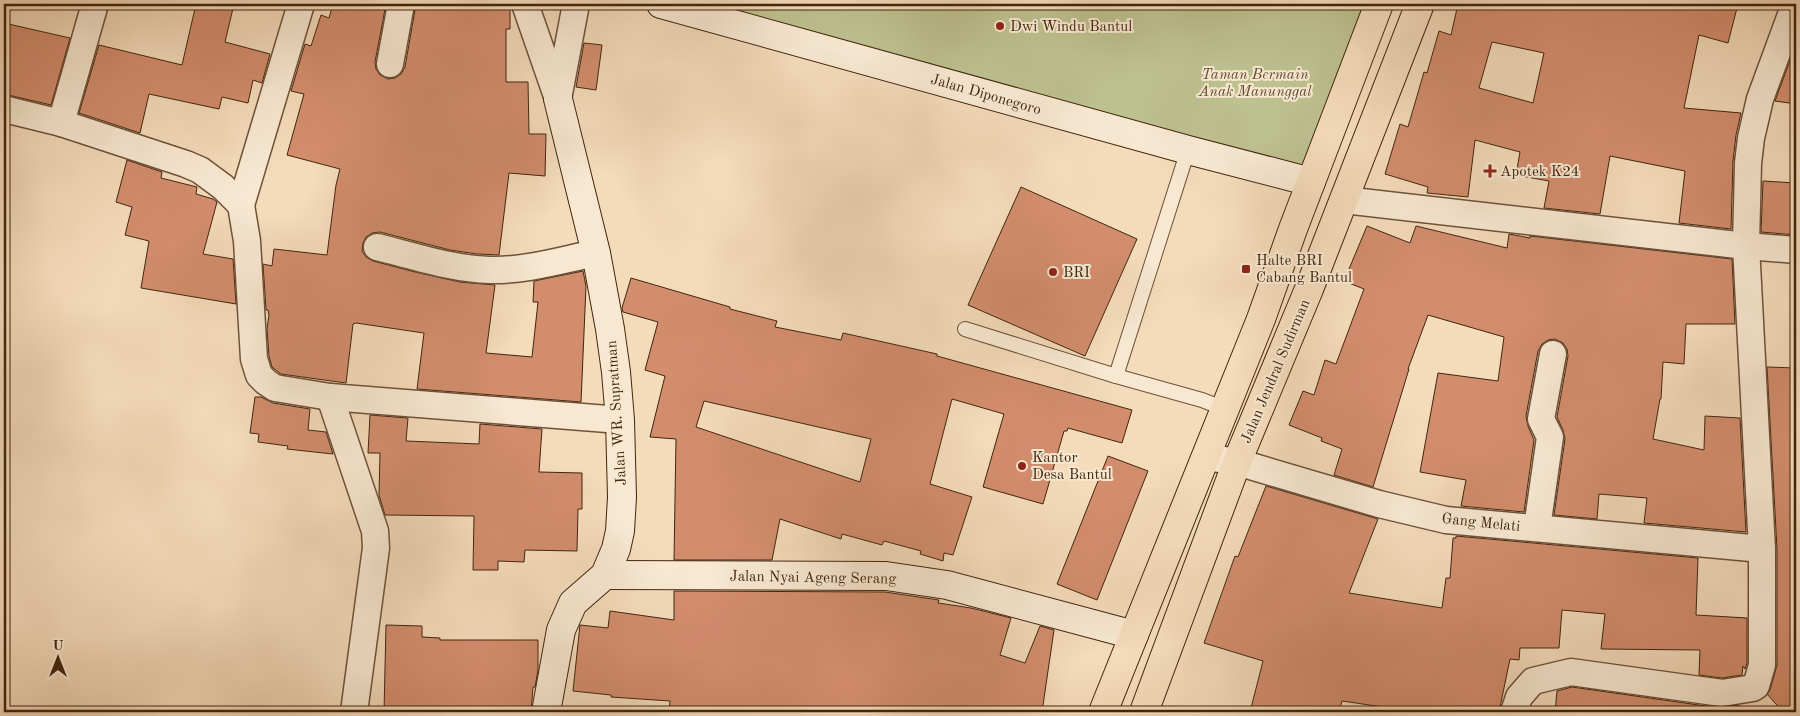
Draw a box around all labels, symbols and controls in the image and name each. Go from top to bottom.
marker: Dwi Windu Bantul [994,20,1006,32]
place label: Dwi Windu Bantul [1010,20,1132,35]
park label: Taman Bermain Anak Manunggal [1197,68,1312,100]
street label: Jalan Diponegoro [929,72,1043,118]
marker: Apotek K24 [1484,165,1496,177]
place label: Apotek K24 [1500,165,1580,180]
place label: Halte BRI Cabang Bantul [1256,254,1352,286]
marker: Halte BRI Cabang Bantul [1240,263,1252,275]
marker: BRI [1047,266,1059,278]
place label: BRI [1063,266,1090,281]
street label: Jalan Jendral Sudirman [1239,297,1314,446]
street label: Jalan WR. Supratman [605,340,630,486]
place label: Kantor Desa Bantul [1032,451,1112,483]
marker: Kantor Desa Bantul [1016,460,1028,472]
street label: Gang Melati [1441,512,1521,535]
street label: Jalan Nyai Ageng Serang [729,570,896,587]
north arrow [32,634,82,684]
text: U [52,639,64,653]

